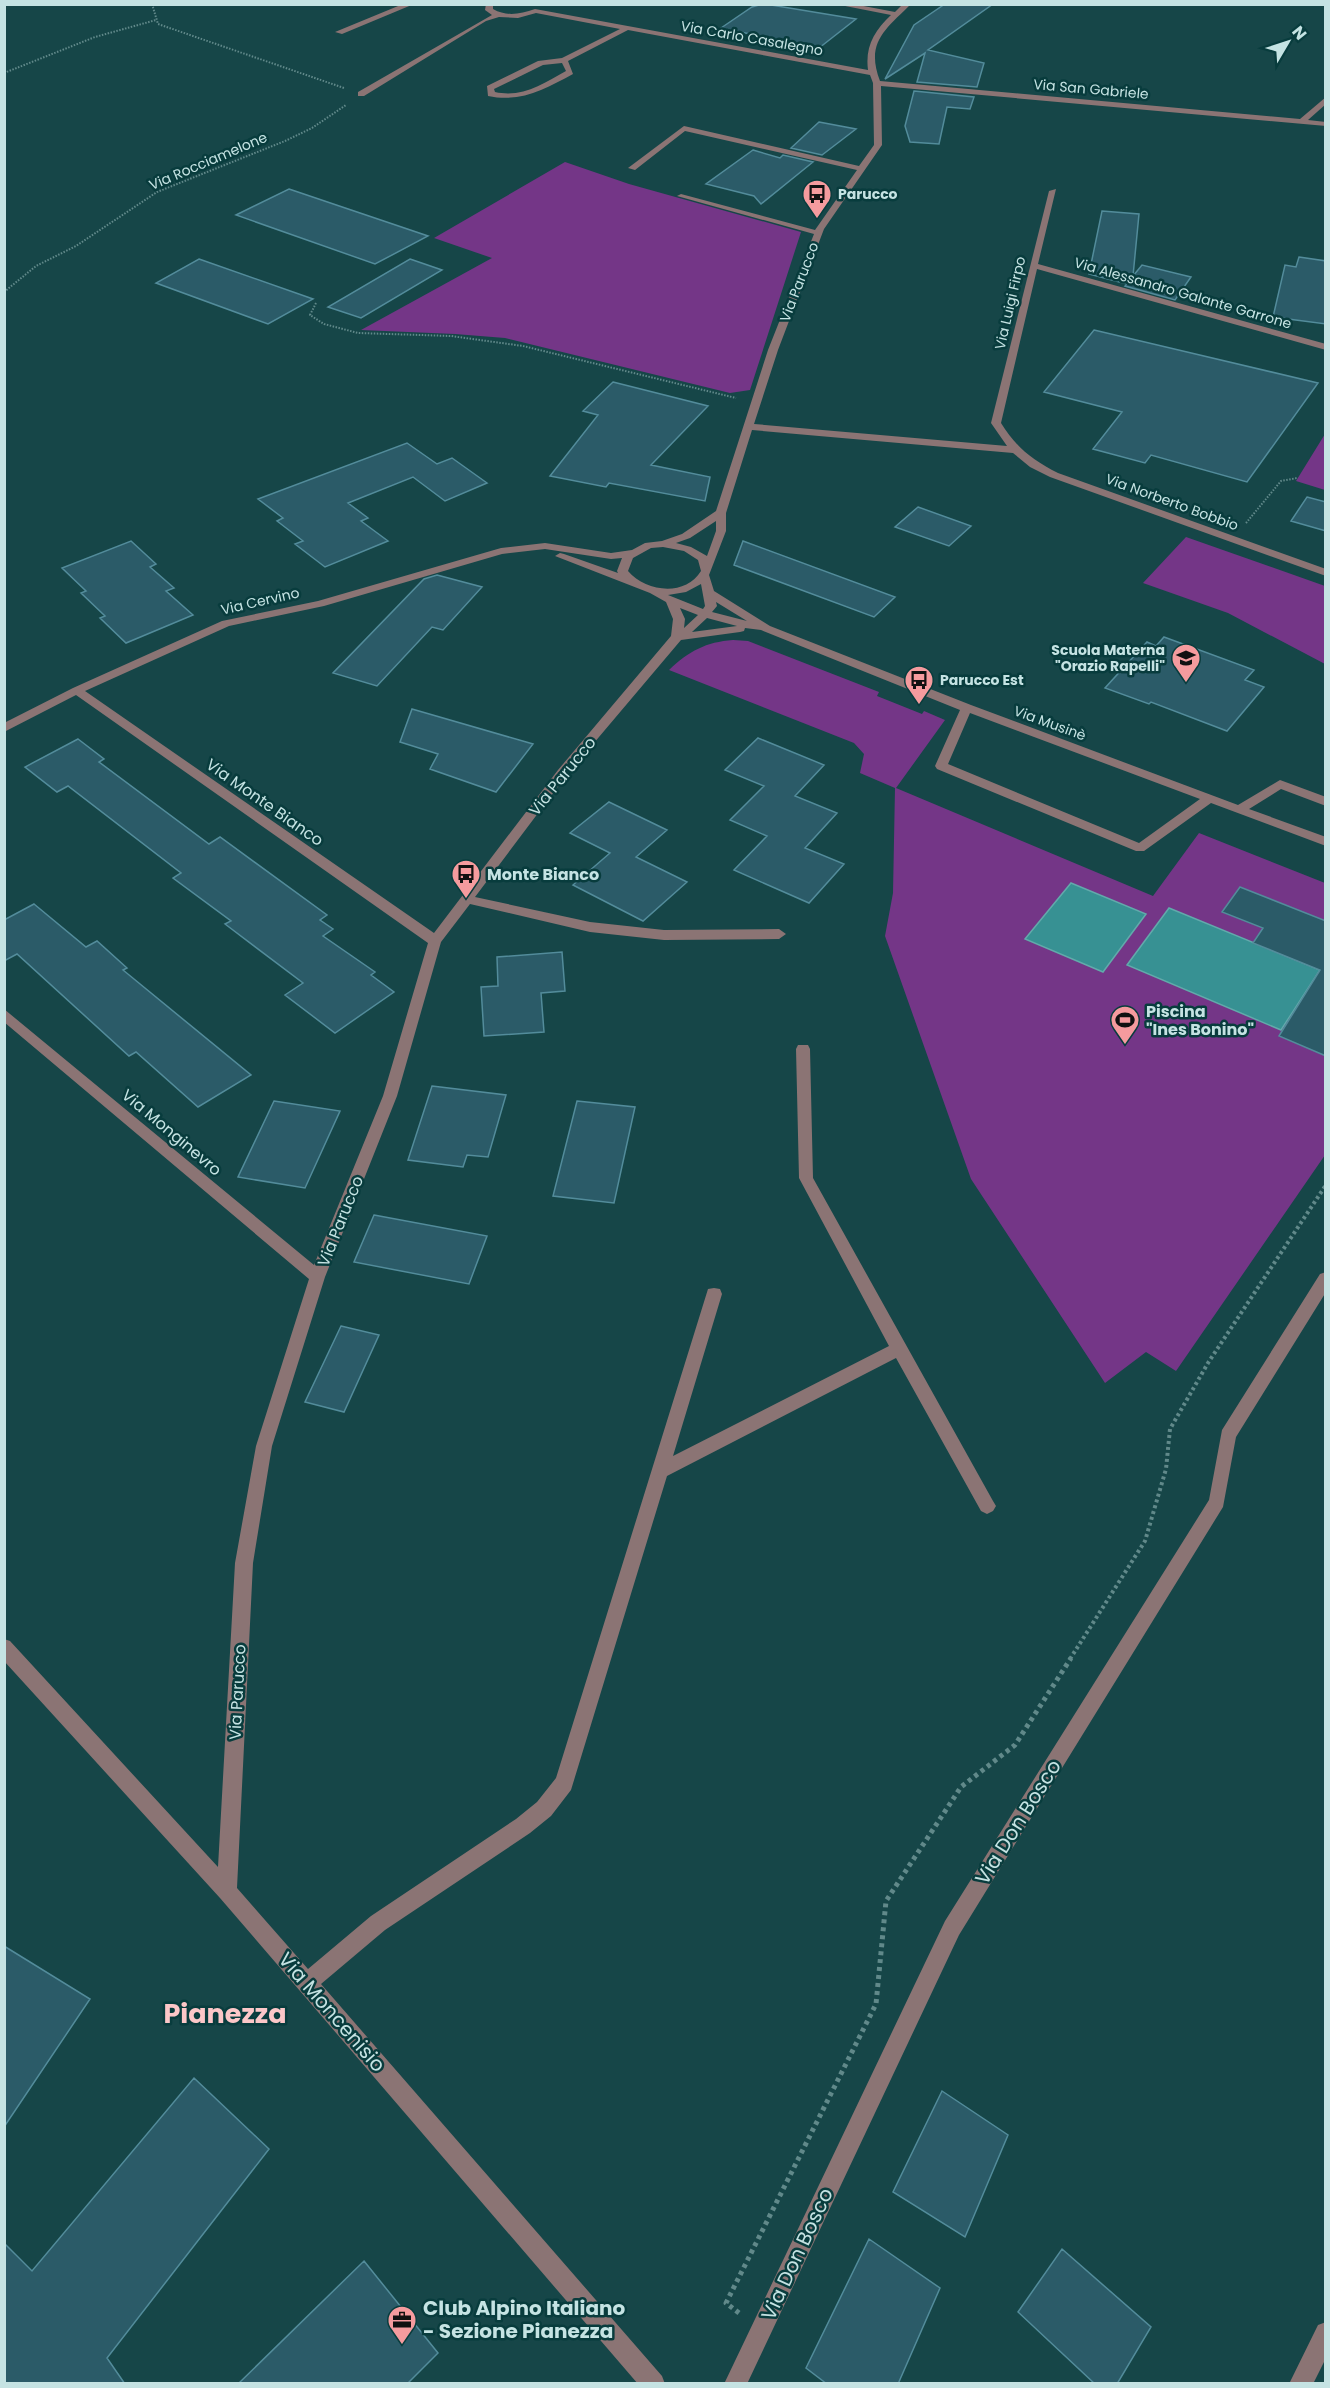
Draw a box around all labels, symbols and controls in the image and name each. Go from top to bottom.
north arrow [1258,12,1318,72]
street label: Via Carlo Casalegno [679,16,825,60]
text: N [1287,21,1312,45]
street label: Via San Gabriele [1032,74,1150,104]
street label: Via Rocciamelone [146,127,270,195]
bus stop icon: Parucco [801,178,833,220]
place label: Parucco [838,184,898,204]
street label: Via Parucco [775,239,823,325]
street label: Via Alessandro Galante Garrone [1072,252,1294,334]
street label: Via Luigi Firpo [990,254,1030,352]
street label: Via Norberto Bobbio [1103,469,1241,535]
street label: Via Cervino [219,582,301,620]
place label: Scuola Materna "Orazio Rapelli" [1051,640,1165,676]
school or university icon: Scuola Materna "Orazio Rapelli" [1170,642,1202,684]
bus stop icon: Parucco Est [903,664,935,706]
place label: Parucco Est [940,670,1024,690]
street label: Via Musinè [1011,701,1089,745]
street label: Via Parucco [523,732,601,821]
street label: Via Monte Bianco [201,753,328,852]
bus stop icon: Monte Bianco [450,858,482,900]
place label: Monte Bianco [487,863,599,886]
place label: Piscina "Ines Bonino" [1146,1000,1254,1041]
sports icon: Piscina "Ines Bonino" [1109,1004,1141,1046]
street label: Via Monginevro [117,1084,227,1181]
street label: Via Parucco [312,1172,369,1270]
street label: Via Parucco [224,1644,251,1740]
street label: Via Don Bosco [968,1754,1068,1890]
street label: Via Moncenisio [272,1946,392,2078]
district label: Pianezza [163,1995,287,2032]
street label: Via Don Bosco [754,2183,840,2325]
place label: Club Alpino Italiano - Sezione Pianezza [423,2294,625,2345]
office icon: Club Alpino Italiano - Sezione Pianezza [386,2304,418,2346]

